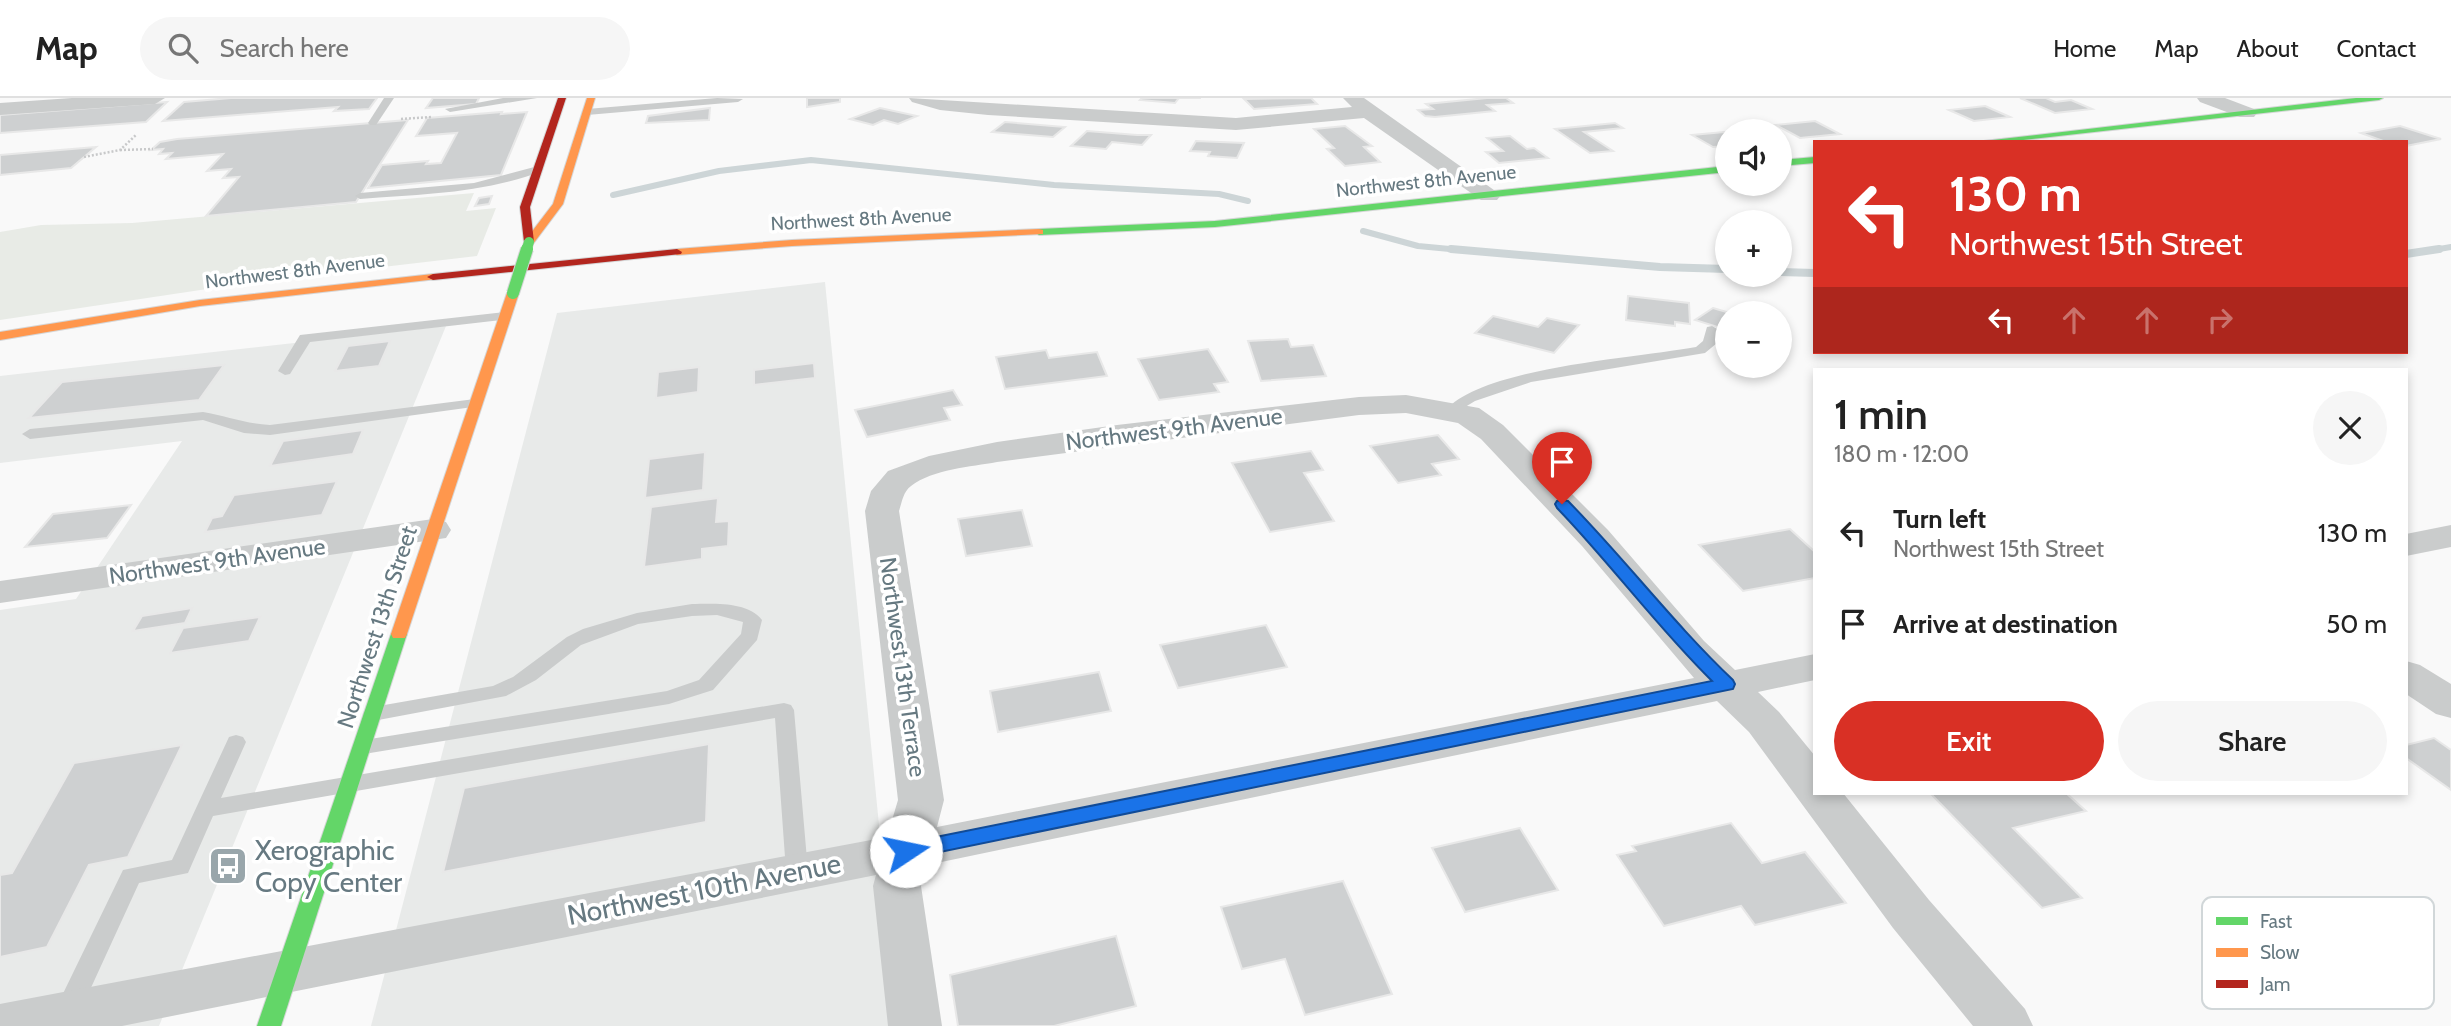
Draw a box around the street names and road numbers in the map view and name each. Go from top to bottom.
street label: Northwest 8th Avenue [1335,160,1517,202]
street label: Northwest 8th Avenue [770,203,952,235]
street label: Northwest 8th Avenue [204,249,386,293]
street label: Northwest 9th Avenue [1064,402,1284,456]
street label: Northwest 13th Street [331,522,423,732]
street label: Northwest 9th Avenue [107,532,327,590]
street label: Northwest 13th Terrace [874,555,932,779]
street label: Northwest 10th Avenue [564,846,844,932]

